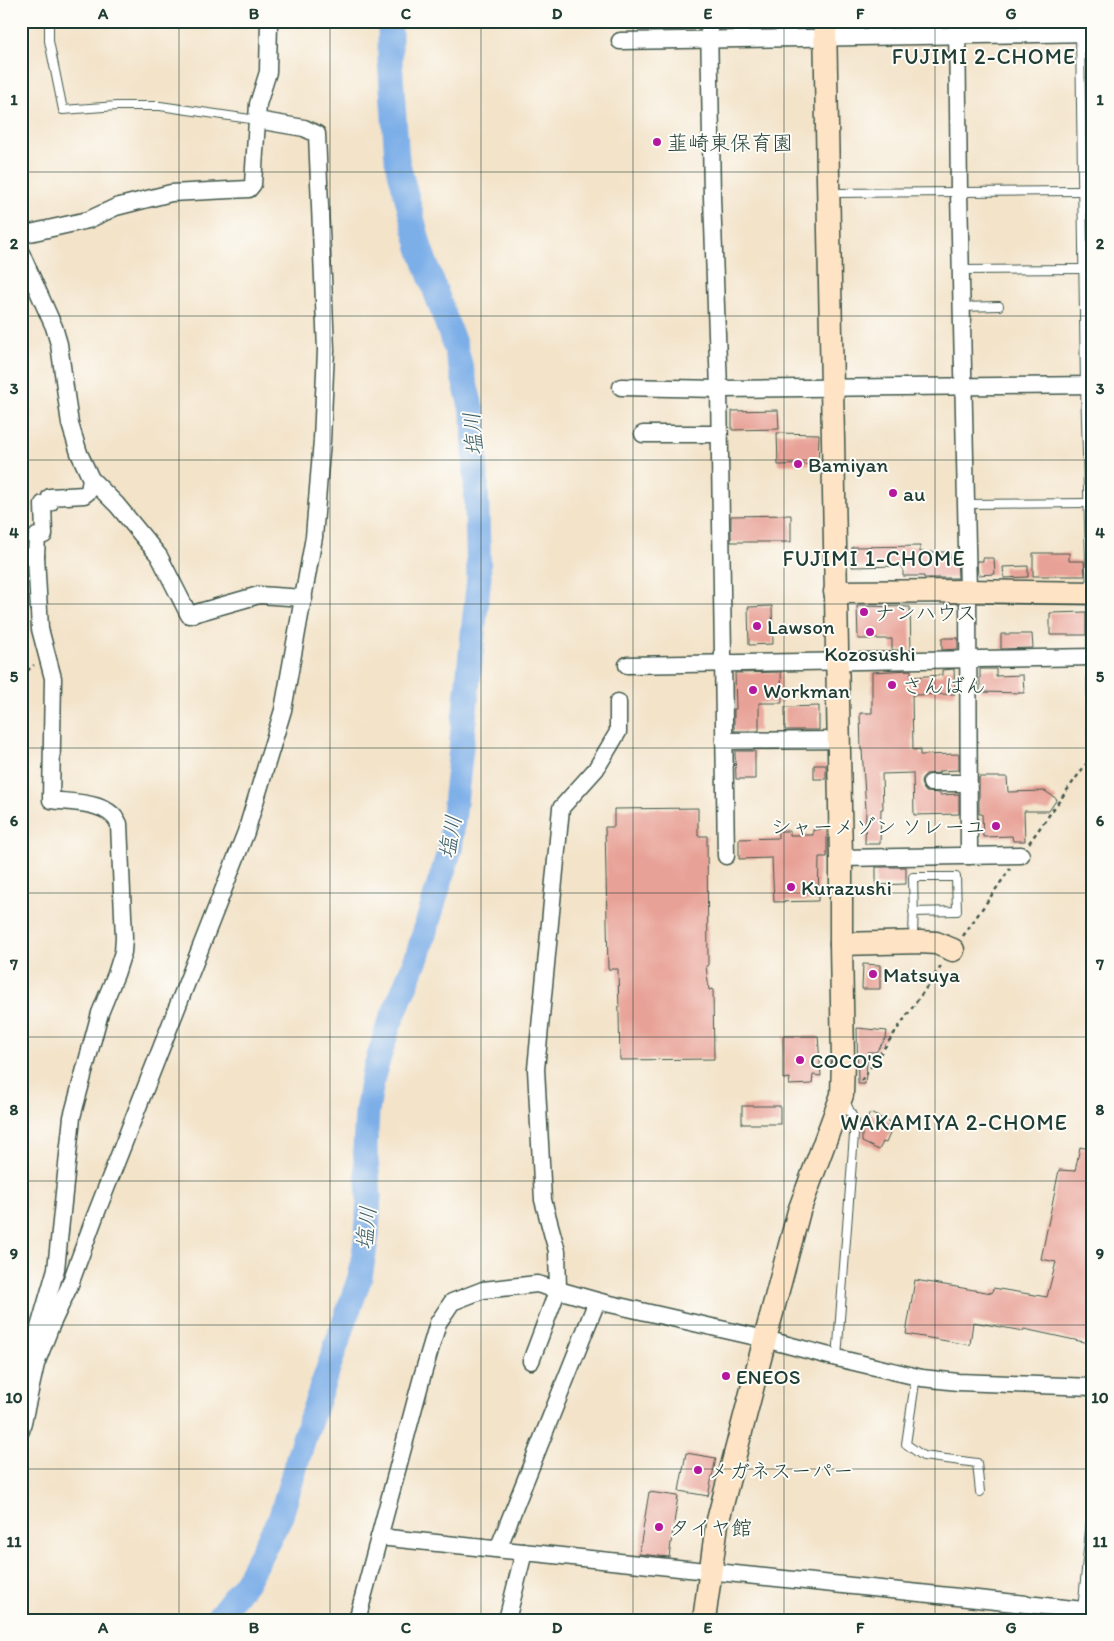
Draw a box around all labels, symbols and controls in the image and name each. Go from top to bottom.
text: A [97,4,109,23]
text: B [249,4,260,23]
text: C [401,4,412,23]
text: D [552,4,563,23]
text: E [704,4,713,23]
text: F [856,4,865,23]
text: G [1005,4,1017,23]
district label: FUJIMI 2-CHOME [892,43,1076,70]
text: 1 [10,90,18,109]
text: 1 [1096,90,1104,109]
place label: 韮崎東保育園 [667,130,793,155]
marker: 韮崎東保育園 [651,136,663,148]
text: 2 [10,234,19,253]
text: 2 [1096,234,1105,253]
text: 3 [10,379,19,398]
text: 3 [1096,379,1105,398]
water label: 塩川 [458,411,488,457]
place label: Bamiyan [808,452,888,477]
marker: Bamiyan [792,458,804,470]
place label: au [903,481,925,506]
marker: au [887,487,899,499]
text: 4 [9,523,19,542]
text: 4 [1095,523,1105,542]
district label: FUJIMI 1-CHOME [782,545,966,572]
place label: ナンハウス [874,600,977,625]
marker: ナンハウス [858,606,870,618]
place label: Lawson [767,614,835,639]
marker: Lawson [751,620,763,632]
marker: Kozosushi [864,626,876,638]
place label: Kozosushi [824,641,916,666]
text: 5 [10,667,19,686]
text: 5 [1096,667,1105,686]
place label: さんばん [902,673,986,698]
place label: Workman [763,678,850,703]
marker: さんばん [886,679,898,691]
marker: Workman [747,684,759,696]
text: 6 [10,811,19,830]
text: 6 [1096,811,1105,830]
water label: 塩川 [433,813,467,861]
place label: シャーメゾン ソレーユ [770,814,986,839]
marker: シャーメゾン ソレーユ [990,820,1002,832]
place label: Kurazushi [801,875,892,900]
marker: Kurazushi [785,881,797,893]
text: 7 [9,955,18,974]
text: 7 [1095,955,1104,974]
place label: Matsuya [883,962,960,987]
marker: Matsuya [867,968,879,980]
place label: COCO'S [810,1048,883,1073]
marker: COCO'S [794,1054,806,1066]
text: 8 [10,1100,19,1119]
text: 8 [1096,1100,1105,1119]
district label: WAKAMIYA 2-CHOME [840,1109,1068,1136]
water label: 塩川 [350,1205,382,1251]
text: 9 [10,1244,18,1263]
text: 9 [1096,1244,1104,1263]
place label: ENEOS [736,1364,801,1389]
marker: ENEOS [720,1370,732,1382]
text: 10 [5,1388,23,1407]
text: 10 [1091,1388,1109,1407]
place label: メガネスーパー [708,1458,854,1483]
marker: メガネスーパー [692,1464,704,1476]
place label: タイヤ館 [669,1515,752,1540]
marker: タイヤ館 [653,1521,665,1533]
text: 11 [7,1532,22,1551]
text: 11 [1093,1532,1108,1551]
text: A [97,1618,109,1637]
text: B [249,1618,260,1637]
text: C [401,1618,412,1637]
text: D [552,1618,563,1637]
text: E [704,1618,713,1637]
text: F [856,1618,865,1637]
text: G [1005,1618,1017,1637]

